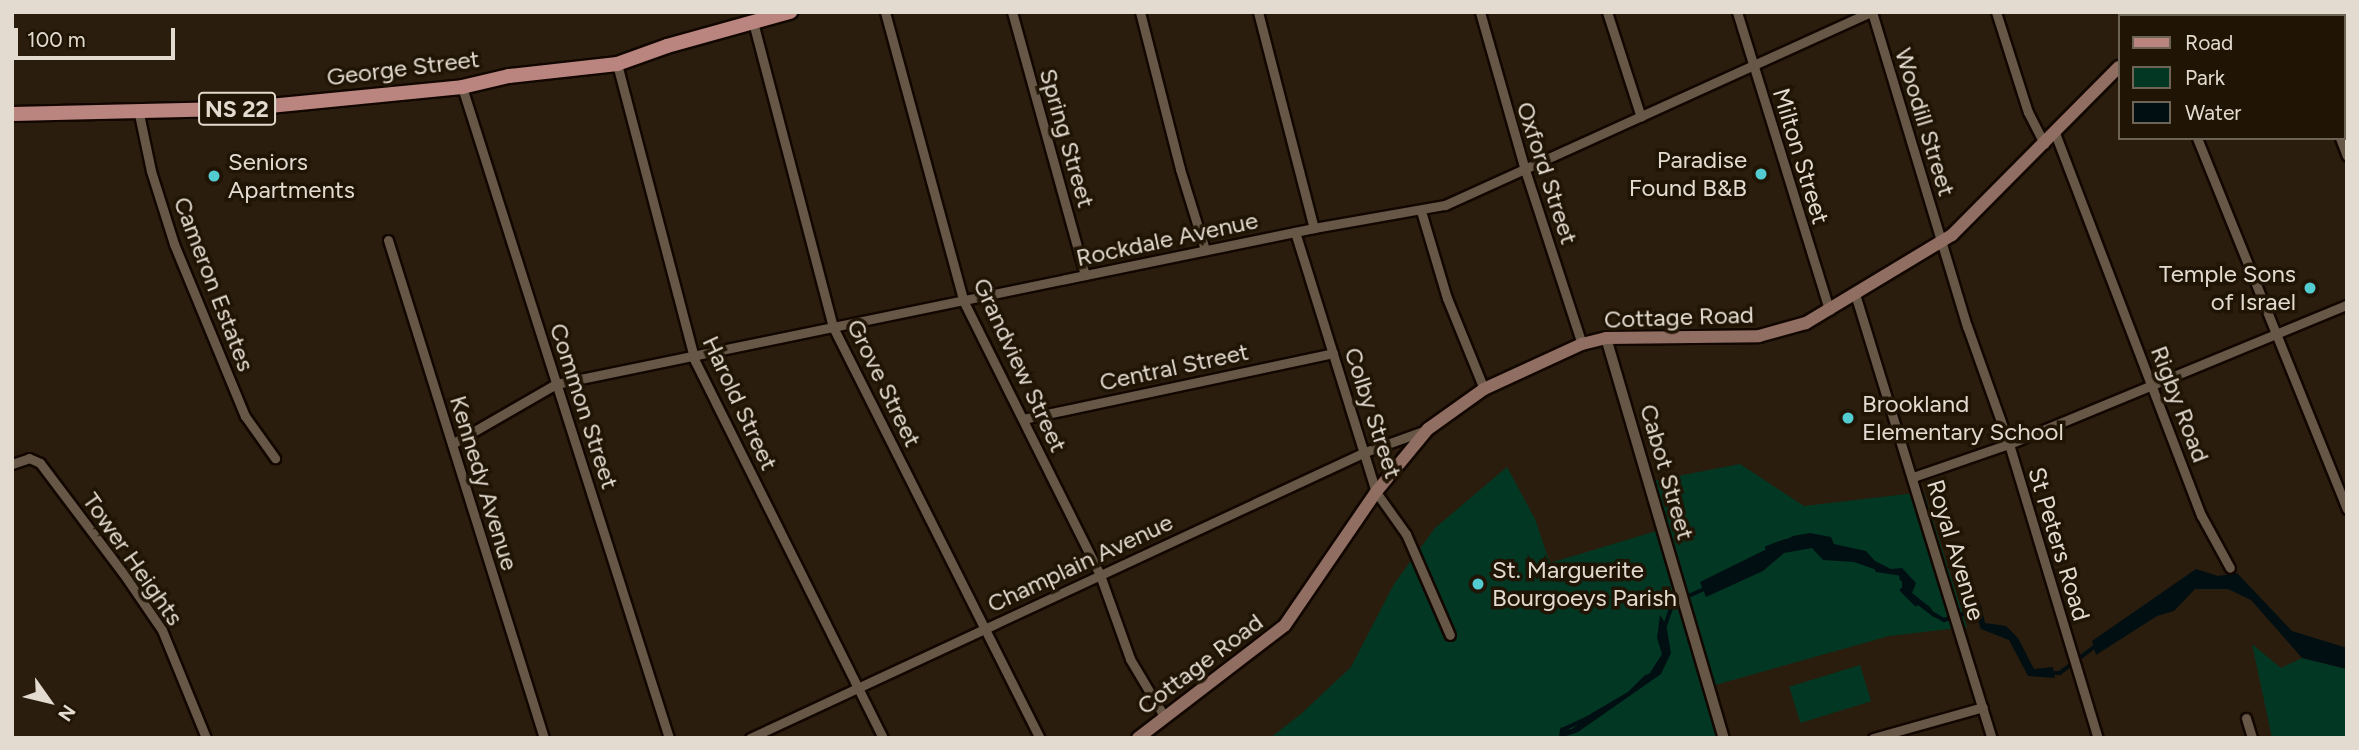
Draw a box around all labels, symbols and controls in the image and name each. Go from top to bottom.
scale bar [18,14,178,58]
legend [2118,14,2345,140]
text: 100 m [27,27,86,52]
text: Road [2185,30,2233,55]
street label: George Street [325,44,481,92]
street label: Woodill Street [1889,45,1961,199]
street label: Spring Street [1033,65,1101,211]
text: Park [2185,65,2225,90]
street label: Milton Street [1767,85,1835,227]
road number: NS 22 [197,90,277,128]
street label: Oxford Street [1510,98,1584,248]
text: Water [2185,100,2241,125]
place label: Paradise Found B&B [1629,146,1747,202]
place label: Seniors Apartments [228,148,355,204]
marker: Paradise Found B&B [1753,166,1769,182]
marker: Seniors Apartments [206,168,222,184]
street label: Cameron Estates [168,193,260,375]
street label: Rockdale Avenue [1073,206,1261,272]
place label: Temple Sons of Israel [2159,260,2296,316]
street label: Grandview Street [967,273,1073,457]
marker: Temple Sons of Israel [2302,280,2318,296]
street label: Cottage Road [1604,300,1754,334]
street label: Grove Street [841,314,927,452]
street label: Common Street [544,320,624,492]
street label: Harold Street [696,331,784,475]
street label: Central Street [1097,337,1251,397]
street label: Rigby Road [2145,342,2215,466]
street label: Colby Street [1338,344,1408,482]
place label: Brookland Elementary School [1862,390,2064,446]
street label: Kennedy Avenue [444,392,524,574]
street label: Cabot Street [1634,401,1700,543]
marker: Brookland Elementary School [1840,410,1856,426]
street label: St Peters Road [2022,464,2096,624]
street label: Royal Avenue [1921,476,1991,624]
street label: Tower Heights [77,487,189,631]
street label: Champlain Avenue [983,507,1177,619]
place label: St. Marguerite Bourgoeys Parish [1492,556,1677,612]
marker: St. Marguerite Bourgoeys Parish [1470,576,1486,592]
street label: Cottage Road [1131,607,1269,721]
north arrow [14,666,84,736]
text: N [53,701,80,726]

